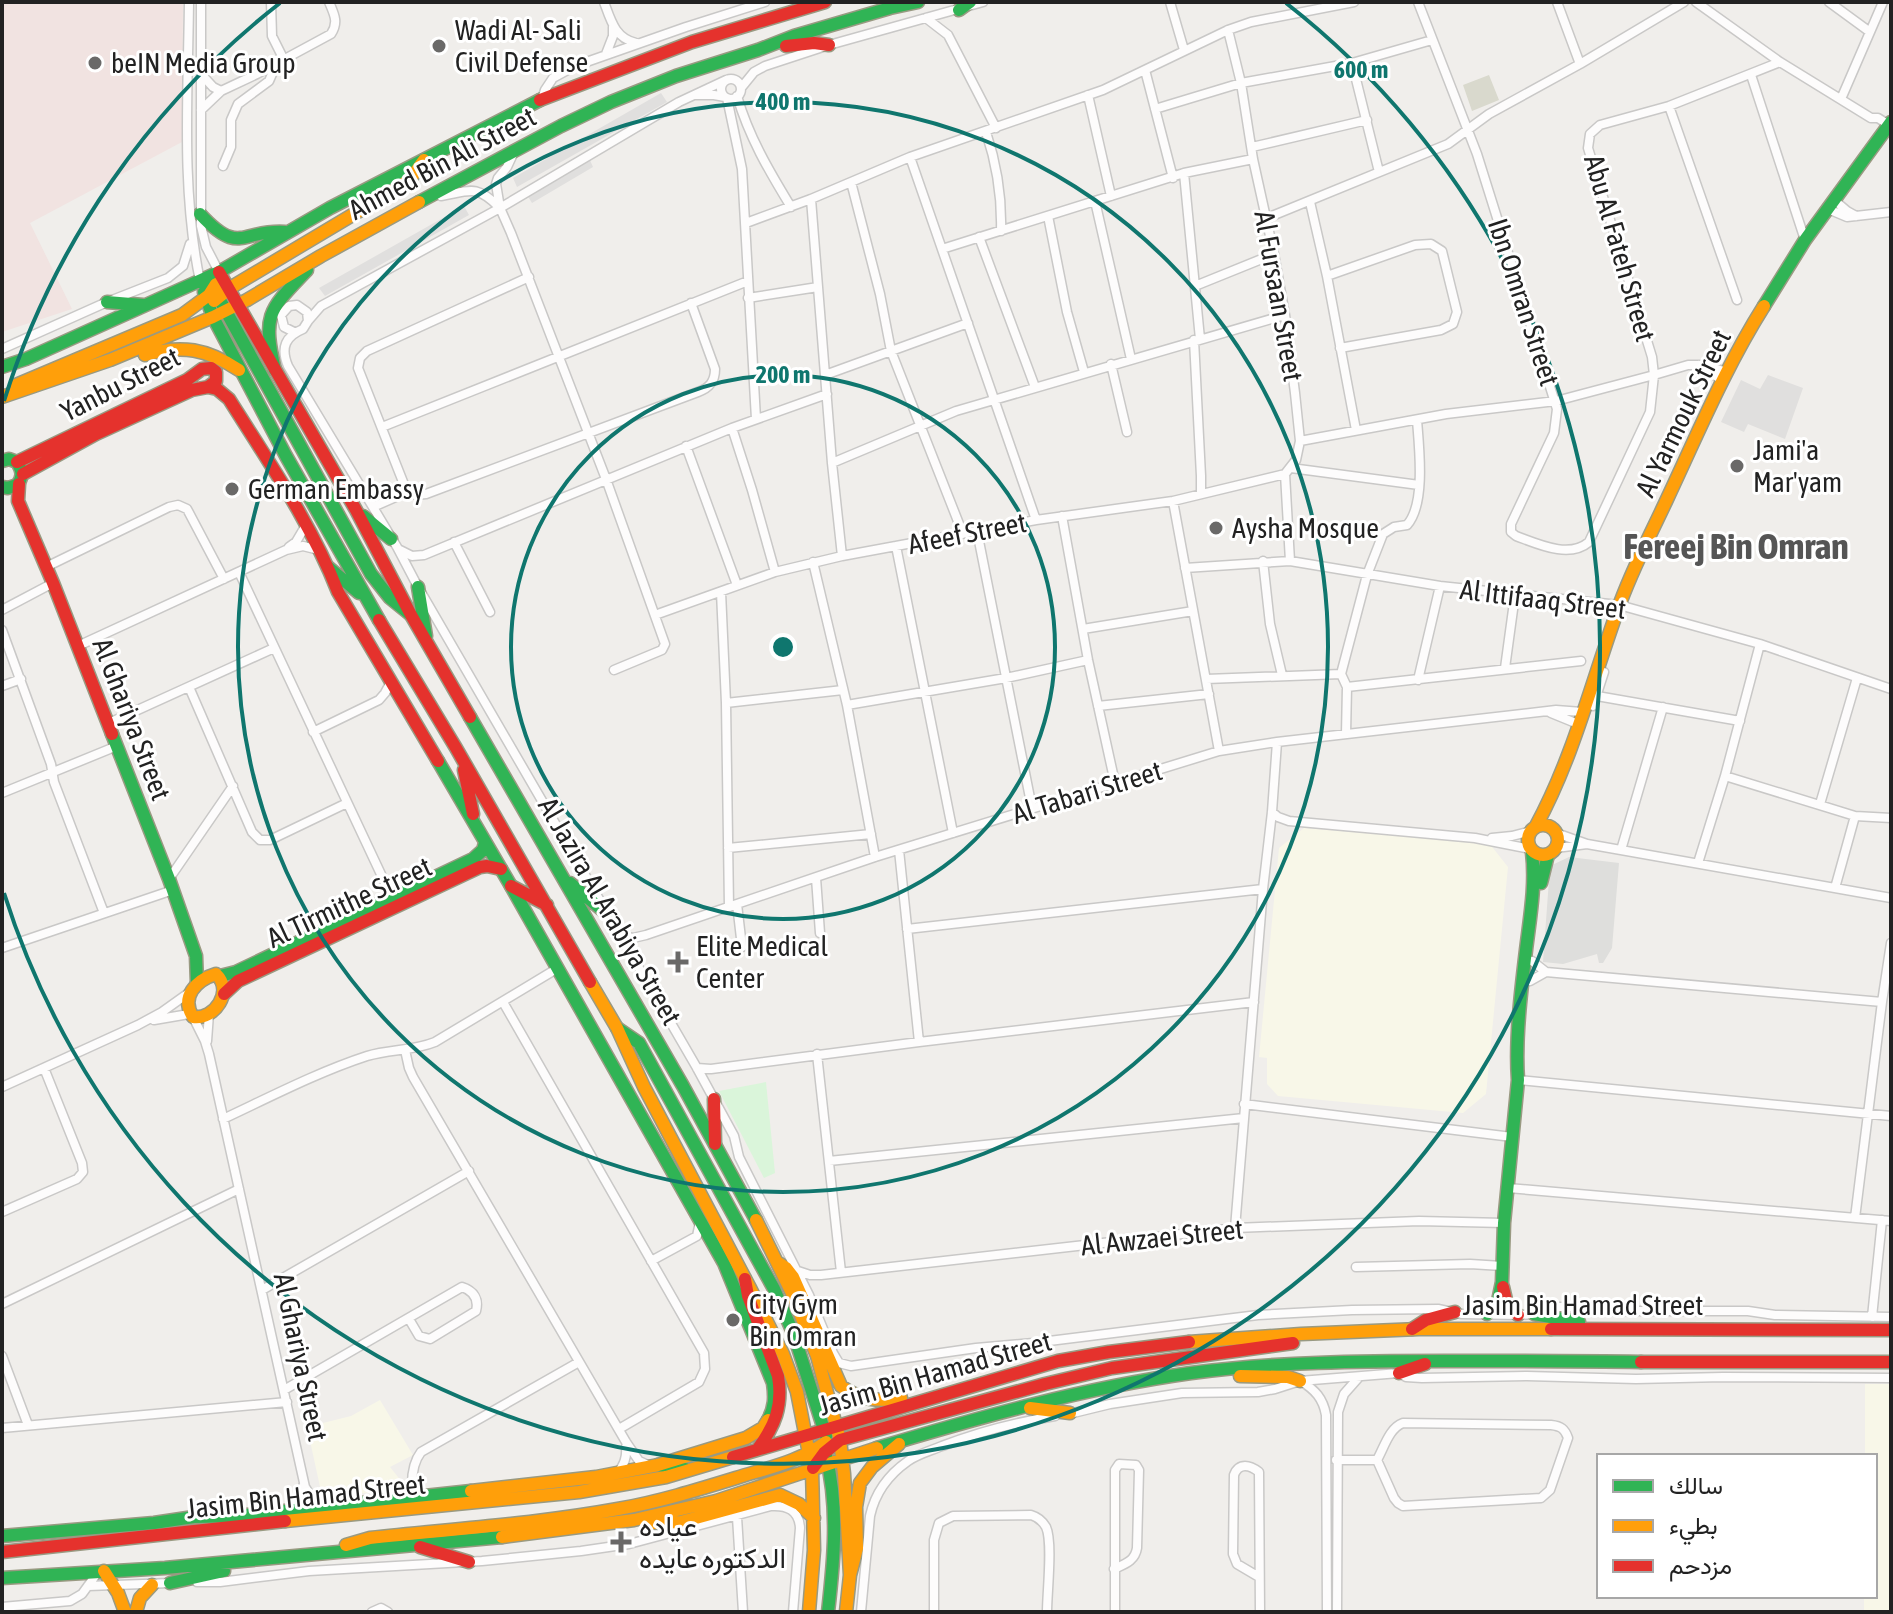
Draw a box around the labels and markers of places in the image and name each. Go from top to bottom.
place label: Wadi Al- Sali Civil Defense [455,14,588,78]
marker: Wadi Al- Sali Civil Defense [430,37,448,55]
place label: beIN Media Group [111,47,295,79]
marker: beIN Media Group [86,54,104,72]
place label: Jami'a Mar'yam [1753,434,1842,498]
marker: Jami'a Mar'yam [1728,457,1746,475]
place label: German Embassy [248,473,424,505]
marker: German Embassy [223,480,241,498]
place label: Aysha Mosque [1232,512,1379,544]
marker: Aysha Mosque [1207,519,1225,537]
centre of rings [769,633,797,661]
place label: Elite Medical Center [696,930,829,994]
marker: Elite Medical Center [667,951,689,973]
place label: City Gym Bin Omran [749,1288,857,1352]
marker: City Gym Bin Omran [724,1311,742,1329]
place label: عياده الدكتوره عايده [639,1510,786,1576]
marker: عياده الدكتوره عايده [610,1531,632,1553]

